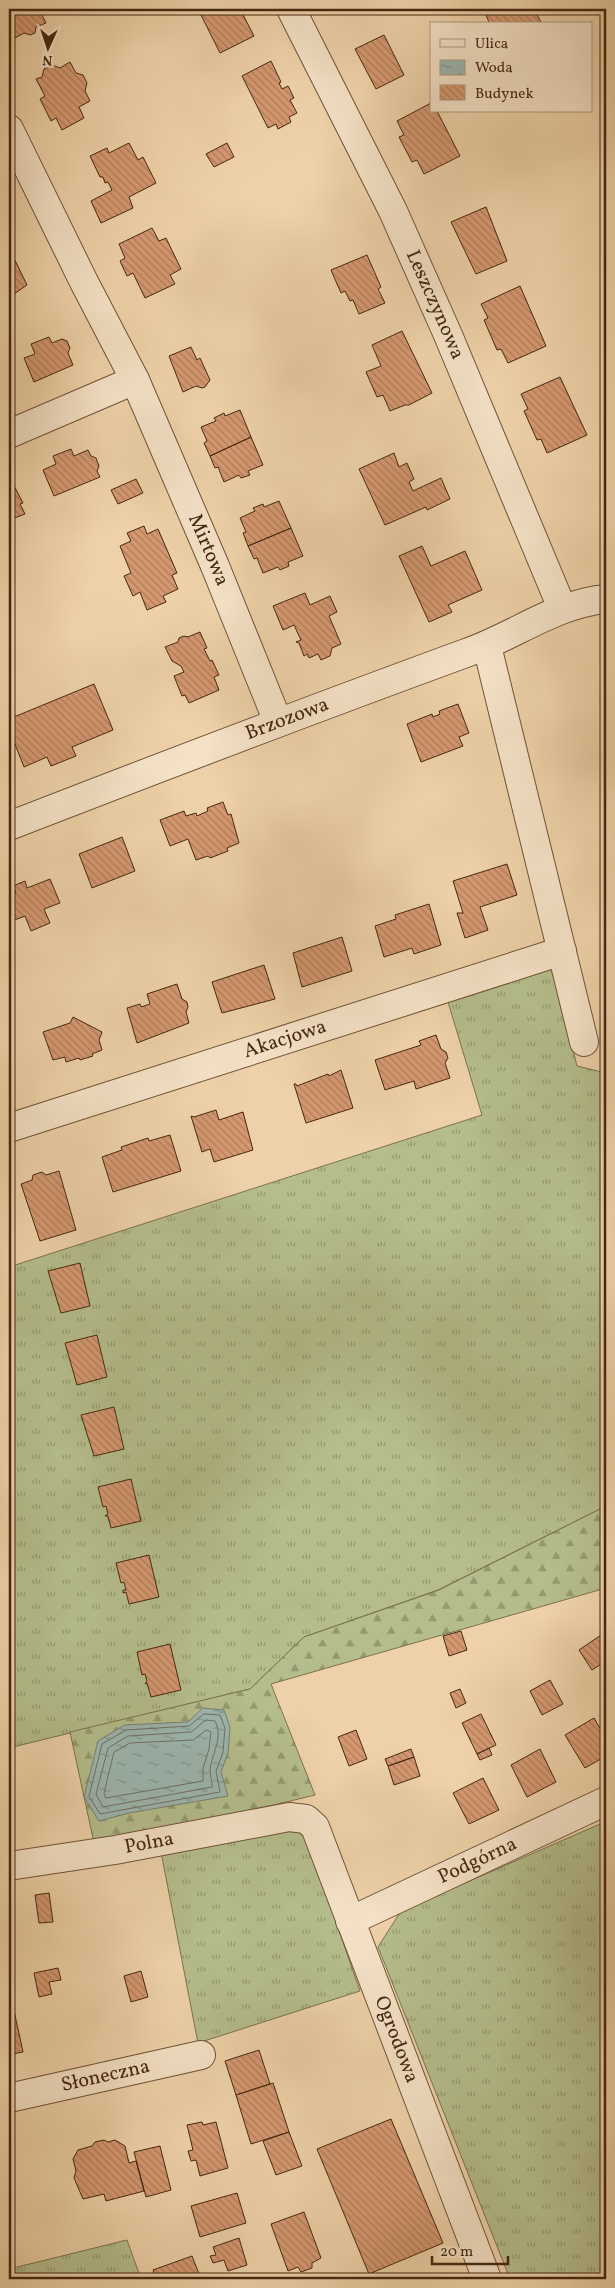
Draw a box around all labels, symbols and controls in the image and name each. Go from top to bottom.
north arrow [22,22,72,72]
legend [430,22,592,112]
text: Ulica [475,34,508,55]
text: N [42,50,53,69]
text: Woda [475,58,513,79]
text: Budynek [475,84,534,105]
street label: Leszczynowa [398,246,471,364]
street label: Mirtowa [180,510,236,590]
street label: Brzozowa [241,691,333,748]
street label: Akacjowa [240,1013,330,1066]
street label: Polna [122,1825,176,1862]
street label: Podgórna [434,1831,522,1892]
street label: Ogrodowa [367,1992,425,2087]
street label: Słoneczna [59,2053,153,2100]
scale bar [432,2233,509,2265]
text: 20 m [440,2242,473,2263]

